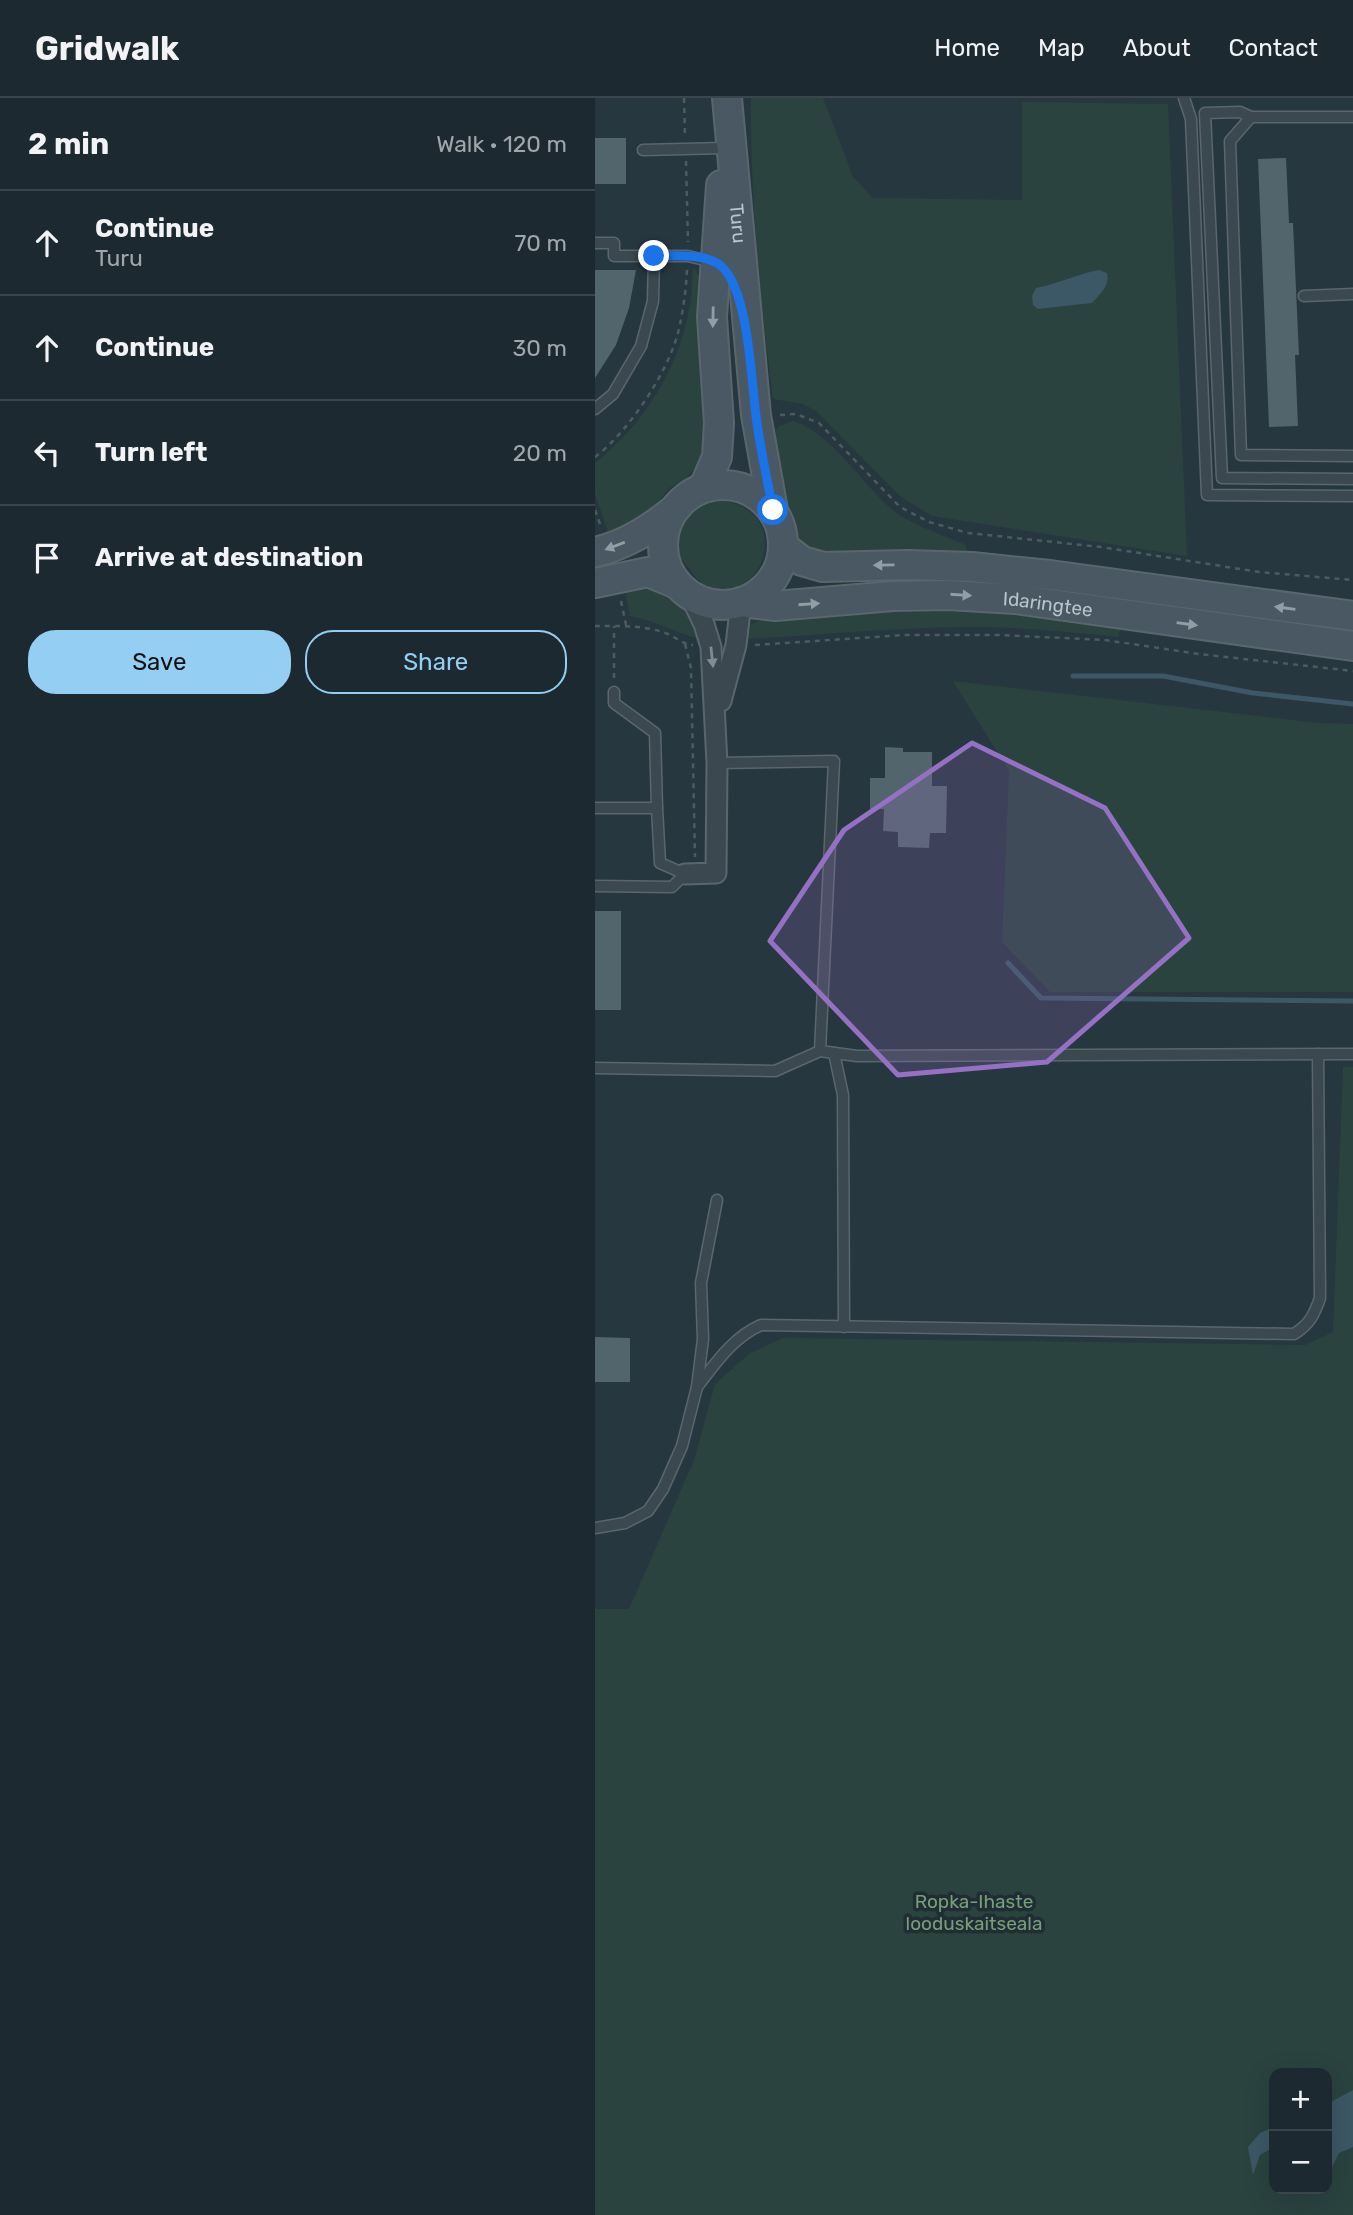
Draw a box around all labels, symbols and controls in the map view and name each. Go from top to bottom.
text: Gridwalk [35,29,179,68]
text: Home [934,34,1000,62]
text: Map [1038,34,1085,62]
text: About [1123,34,1191,62]
text: Contact [1229,34,1318,62]
text: 2 min [28,126,109,162]
text: Walk · 120 m [436,130,567,158]
street label: Turu [725,203,752,244]
text: Continue [95,213,214,244]
icon: ahead [28,224,66,262]
text: 70 m [515,229,567,257]
route end [638,240,669,271]
text: Turu [95,244,143,272]
one-way arrow [707,306,718,328]
icon: ahead [28,329,66,367]
text: Continue [95,332,214,363]
text: 30 m [512,334,567,362]
icon: left [28,434,66,472]
text: Turn left [95,437,207,468]
text: 20 m [513,439,567,467]
route start [757,494,788,525]
icon: arrive [28,539,66,577]
one-way arrow [604,540,625,551]
text: Arrive at destination [95,542,363,573]
one-way arrow [872,560,894,571]
street label: Idaringtee [1002,587,1094,621]
one-way arrow [950,590,972,601]
one-way arrow [798,598,820,609]
one-way arrow [1274,602,1296,613]
one-way arrow [1176,619,1198,630]
button: Save [28,630,291,694]
button: Share [305,630,567,694]
one-way arrow [706,646,717,668]
park label: Ropka-Ihaste looduskaitseala [906,1890,1042,1935]
map controls [1269,2068,1332,2194]
button: + [1269,2068,1332,2131]
button: − [1269,2131,1332,2194]

